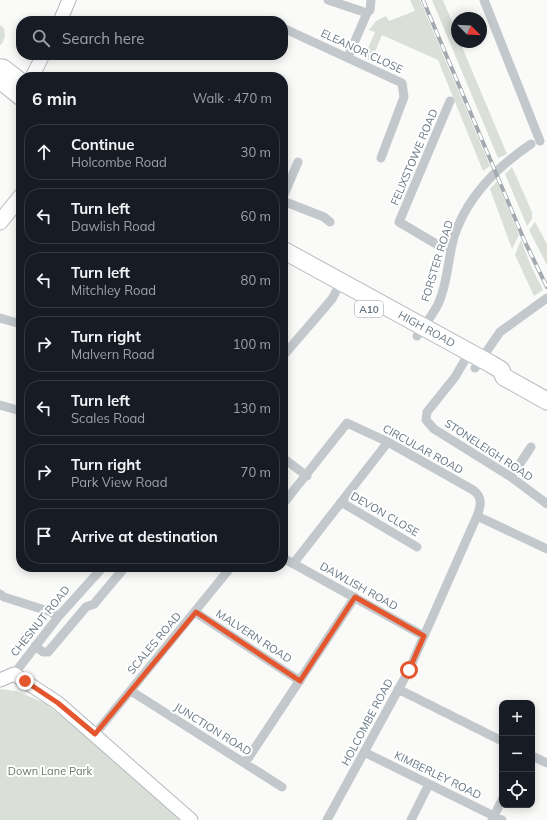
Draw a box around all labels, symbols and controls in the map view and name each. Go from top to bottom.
north arrow [451,12,487,48]
search box [16,16,288,60]
street label: ELEANOR CLOSE [319,26,405,76]
icon: search [30,27,52,49]
text: Search here [62,29,144,48]
text: 6 min [32,88,77,109]
text: Walk · 470 m [193,90,272,106]
street label: FELIXSTOWE ROAD [387,107,441,207]
text: Continue [71,135,134,154]
icon: ahead [33,141,55,163]
text: 30 m [241,144,271,160]
text: Holcombe Road [71,154,167,170]
text: Turn left [71,199,130,218]
icon: left [33,205,55,227]
text: 60 m [241,208,271,224]
text: Dawlish Road [71,218,155,234]
street label: FORSTER ROAD [418,218,456,304]
text: Turn left [71,263,130,282]
icon: left [33,269,55,291]
text: 80 m [241,272,271,288]
text: Mitchley Road [71,282,156,298]
road number: A10 [355,301,383,317]
street label: HIGH ROAD [396,308,458,350]
text: Turn right [71,327,141,346]
icon: right [33,333,55,355]
text: 100 m [233,336,271,352]
text: Malvern Road [71,346,155,362]
text: Turn left [71,391,130,410]
icon: left [33,397,55,419]
text: 130 m [233,400,271,416]
text: Scales Road [71,410,145,426]
street label: STONELEIGH ROAD [442,416,536,484]
street label: CIRCULAR ROAD [380,421,466,477]
text: Turn right [71,455,141,474]
icon: right [33,461,55,483]
text: 70 m [241,464,271,480]
text: Park View Road [71,474,167,490]
street label: DEVON CLOSE [348,489,422,539]
icon: arrive [33,525,55,547]
text: Arrive at destination [71,527,218,546]
street label: DAWLISH ROAD [318,559,400,613]
street label: CHESNUT ROAD [7,583,73,659]
street label: MALVERN ROAD [213,606,295,666]
street label: SCALES ROAD [124,609,184,677]
route start [400,661,418,679]
route end [16,672,34,690]
street label: HOLCOMBE ROAD [338,676,396,768]
street label: JUNCTION ROAD [172,700,254,758]
map controls [499,700,535,808]
button: + [499,700,535,736]
button: − [499,736,535,772]
street label: KIMBERLEY ROAD [392,748,484,802]
park label: Down Lane Park [8,764,93,778]
button: locate [499,772,535,808]

